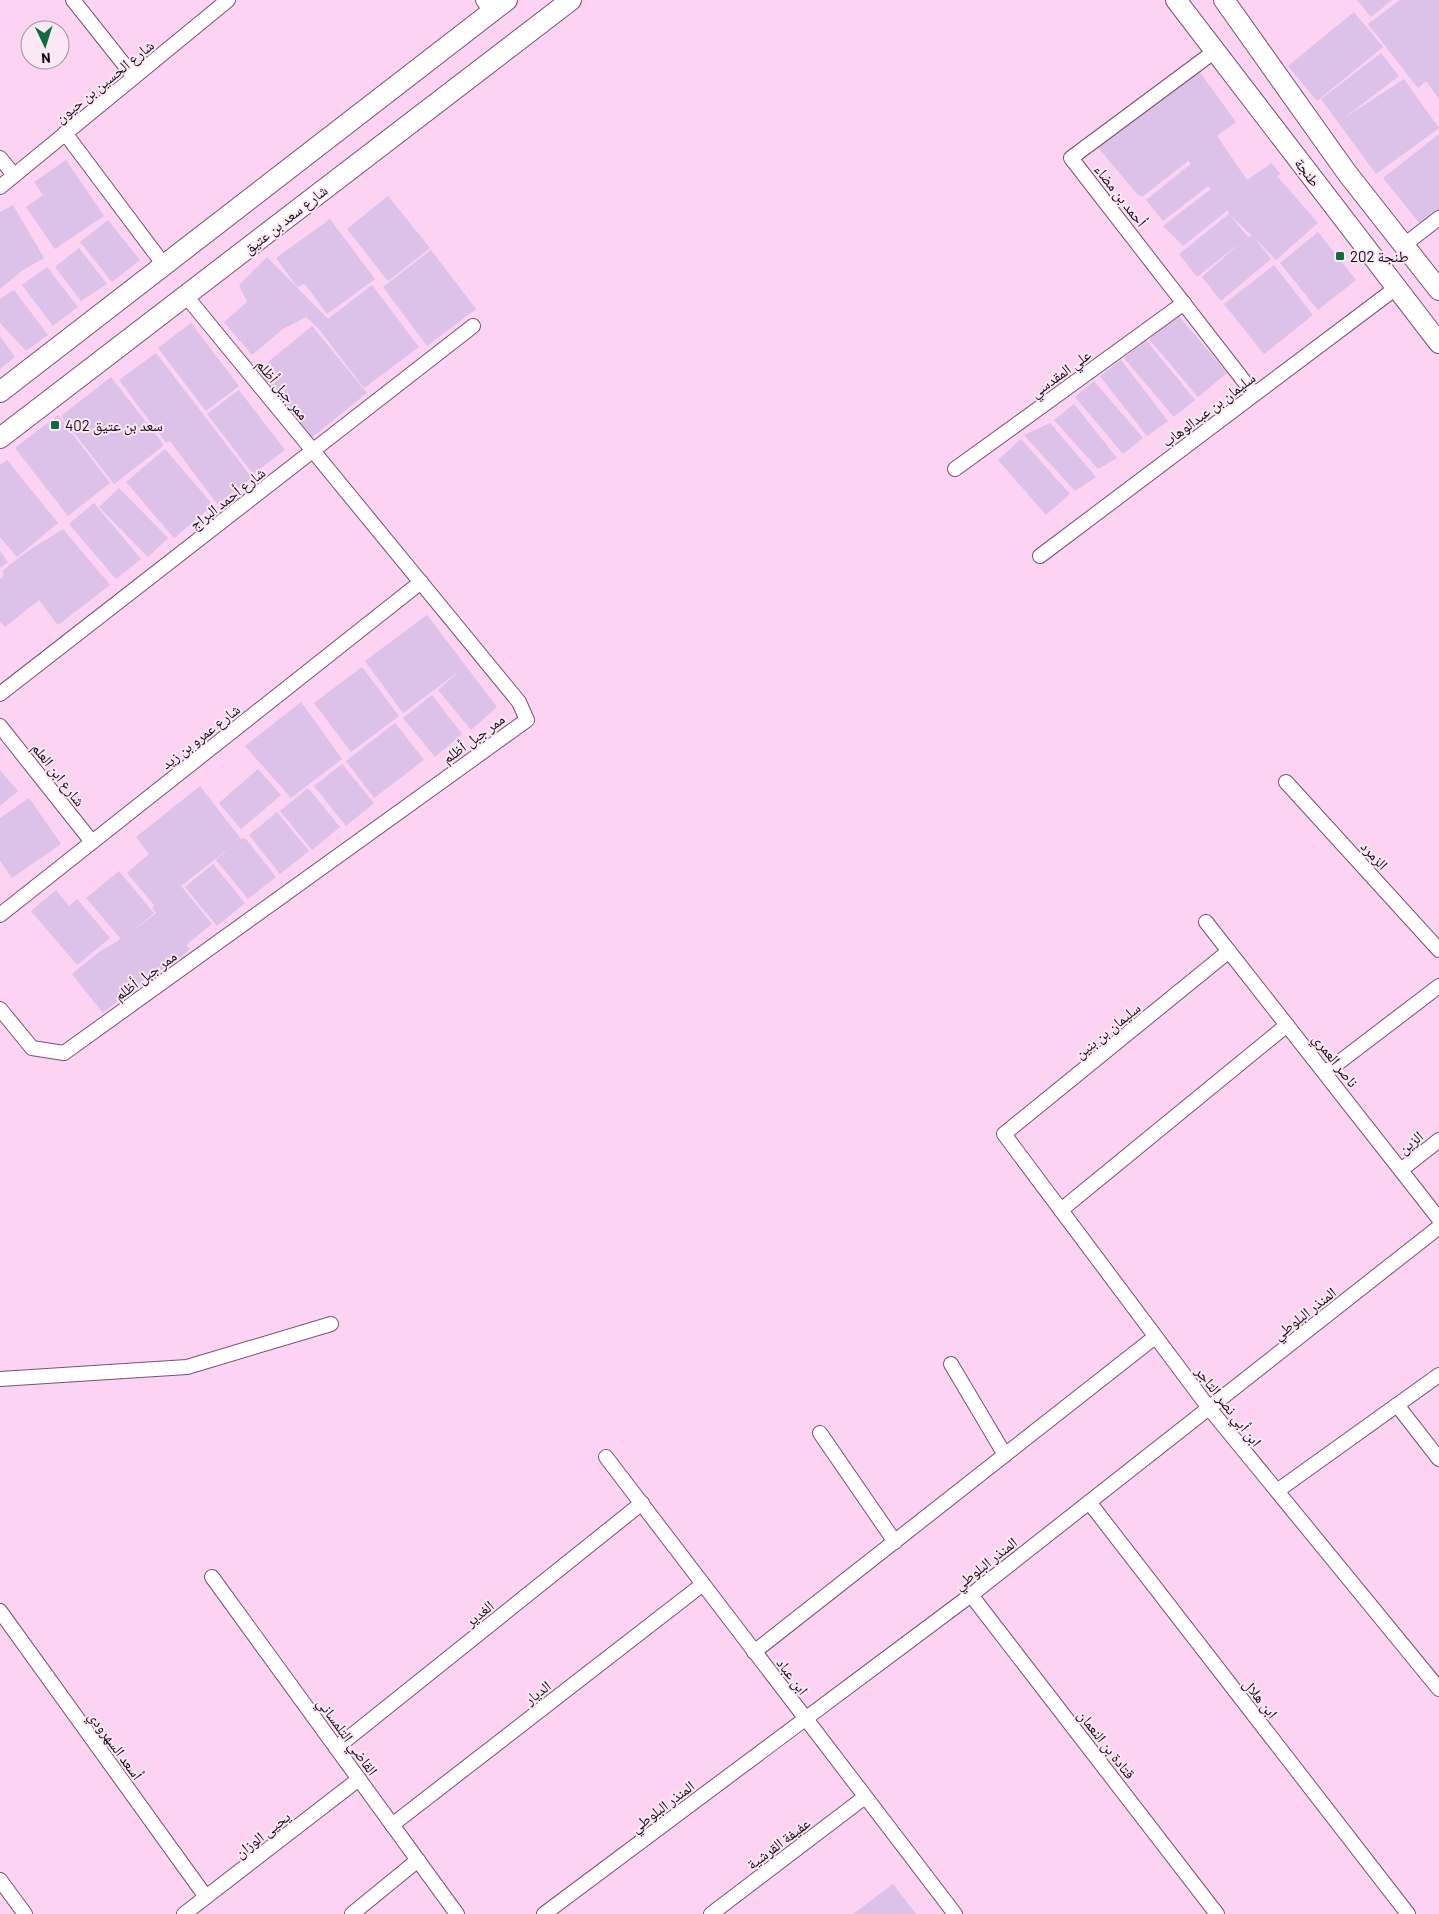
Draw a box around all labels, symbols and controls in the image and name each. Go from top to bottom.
north arrow [20,20,70,70]
street label: شارع الحسين بن حيون [51,36,158,128]
text: N [41,50,51,67]
street label: طنجة [1291,154,1325,190]
street label: أحمد بن مضاء [1089,160,1151,231]
street label: شارع سعد بن عتيق [239,181,332,259]
place label: طنجة 202 [1350,247,1409,265]
marker: طنجة 202 [1334,250,1346,262]
street label: علي المقدسي [1026,345,1096,404]
street label: ممر جبل أظلم [251,355,313,424]
street label: سليمان بن عبدالوهاب [1158,368,1260,452]
place label: سعد بن عتيق 402 [65,416,163,436]
marker: سعد بن عتيق 402 [49,419,61,431]
street label: شارع أحمد البراج [186,463,270,535]
street label: شارع عمرو بن زيد [157,699,244,774]
street label: ممر جبل أظلم [438,709,509,768]
street label: شارع ابن العلم [27,739,89,811]
street label: الزمرد [1357,837,1392,874]
street label: ممر جبل أظلم [110,946,181,1005]
street label: سليمان بن بنين [1071,998,1145,1064]
street label: ناصر العمري [1306,1030,1363,1093]
street label: الزين [1394,1127,1427,1159]
street label: المنذر البلوطي [1269,1283,1342,1346]
street label: ابن أبي نصر التاجر [1188,1362,1266,1452]
street label: المنذر البلوطي [950,1533,1023,1596]
street label: الغدير [460,1596,497,1631]
street label: ابن عباد [772,1654,813,1699]
street label: ابن هلال [1238,1675,1282,1723]
street label: الديار [519,1676,554,1709]
street label: القاضي التلمساني [311,1694,382,1781]
street label: قتادة بن النعمان [1073,1706,1140,1783]
street label: أسعد السهرودي [82,1707,147,1785]
street label: المنذر البلوطي [627,1776,700,1839]
street label: يحيى الوزان [231,1806,295,1863]
street label: عفيفة القرشية [743,1813,814,1874]

